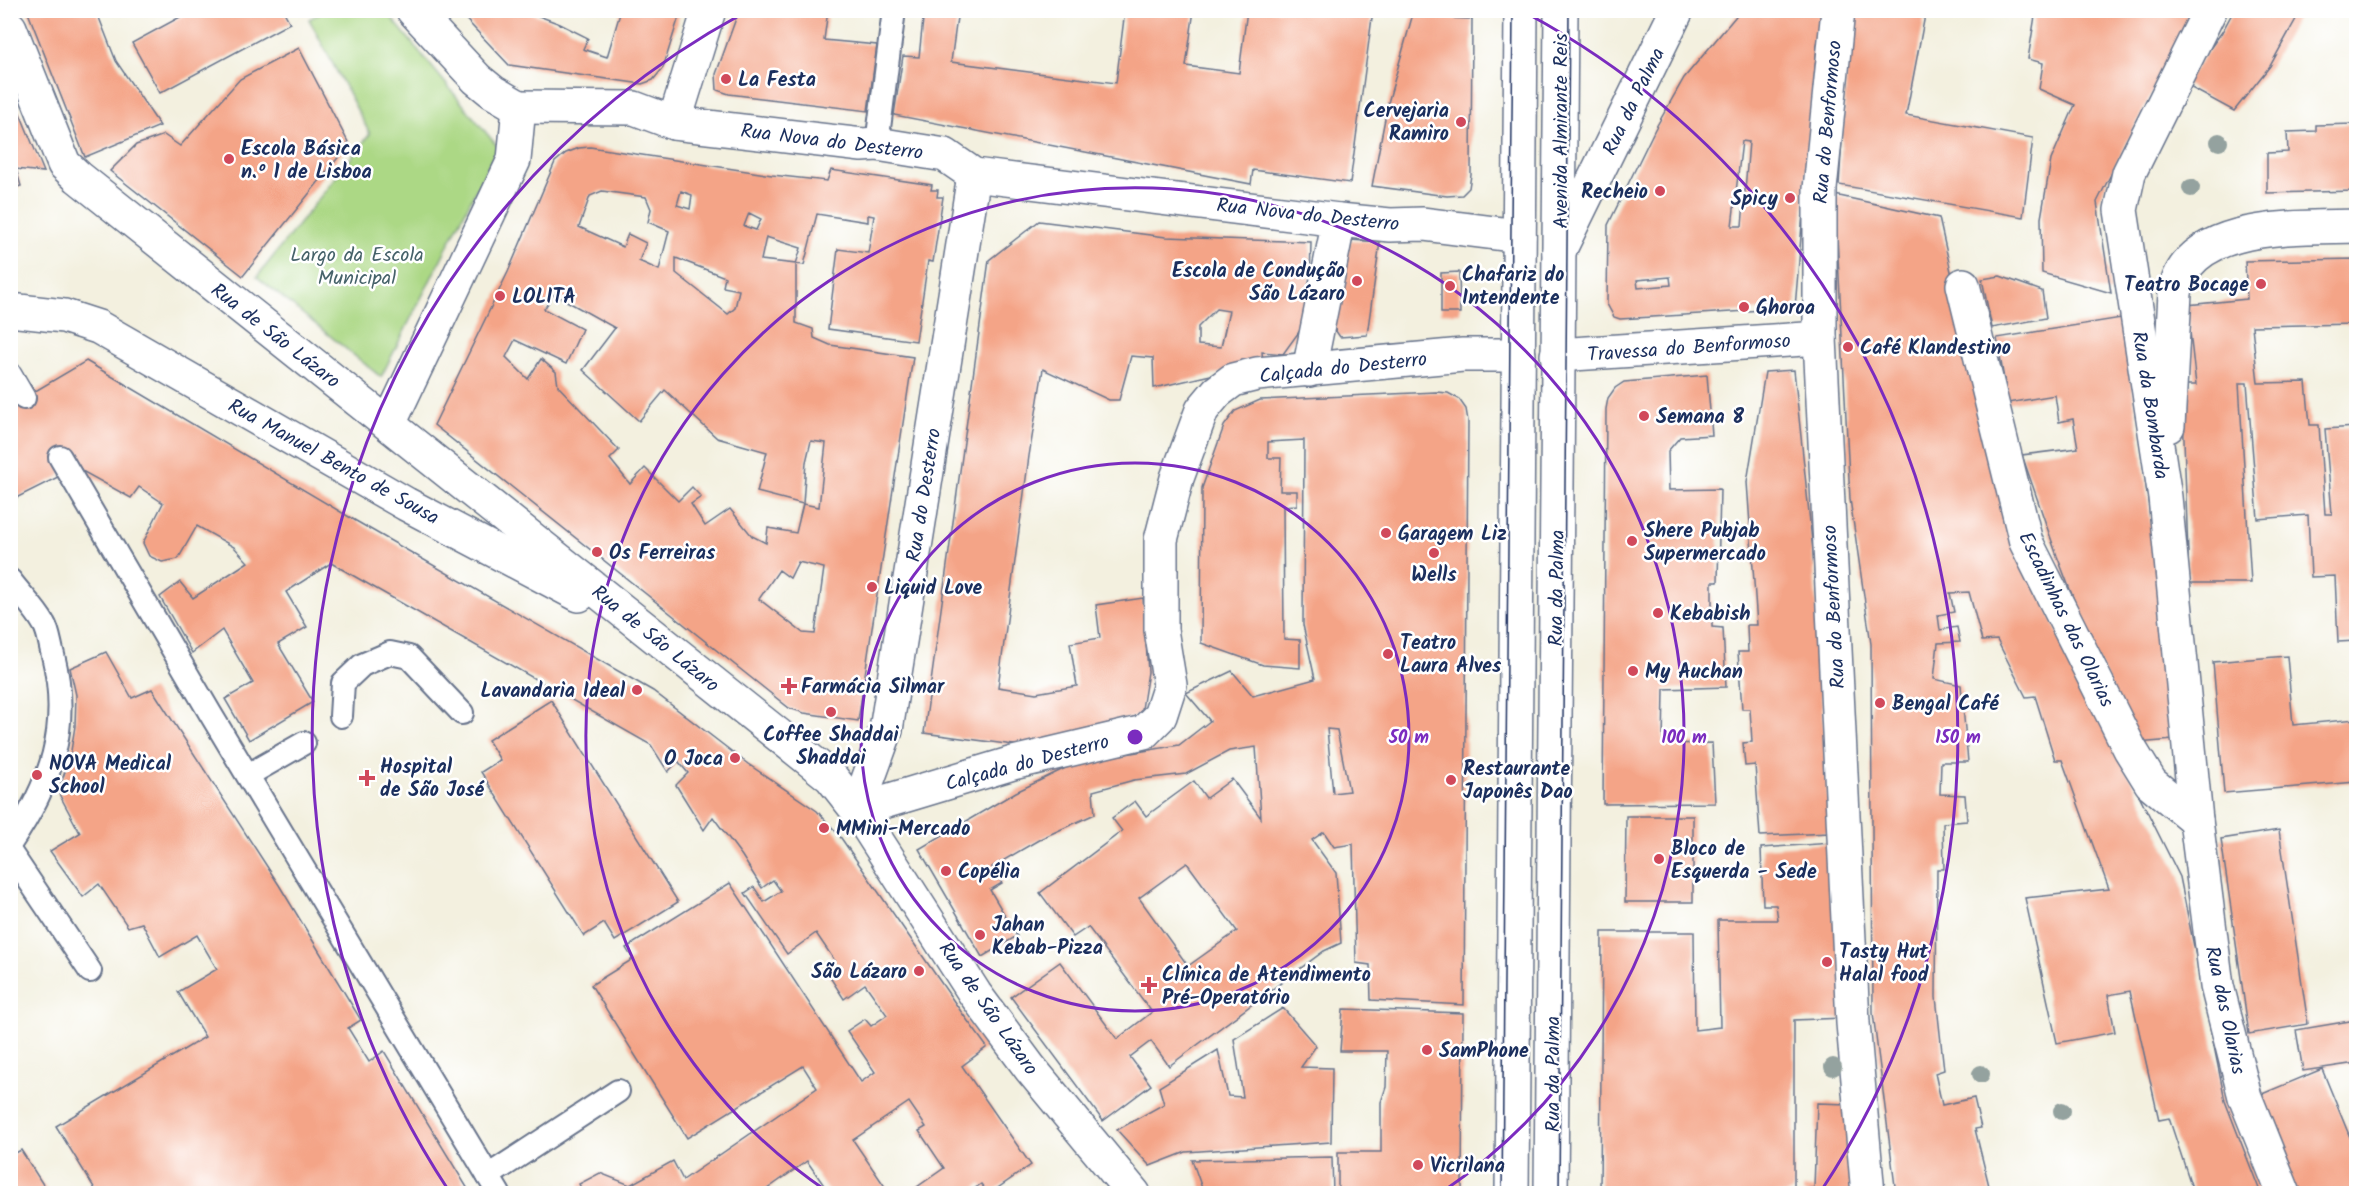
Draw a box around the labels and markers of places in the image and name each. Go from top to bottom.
place label: La Festa [738,65,816,97]
marker: La Festa [719,72,733,86]
place label: Cervejaria Ramiro [1363,96,1449,151]
marker: Cervejaria Ramiro [1454,115,1468,129]
place label: Escola Básica n.º 1 de Lisboa [241,134,372,189]
marker: Escola Básica n.º 1 de Lisboa [222,152,236,166]
place label: Recheio [1581,177,1648,209]
marker: Recheio [1653,184,1667,198]
place label: Spicy [1731,184,1779,216]
marker: Spicy [1783,191,1797,205]
place label: Escola de Condução São Lázaro [1172,256,1345,311]
place label: Chafariz do Intendente [1462,260,1564,315]
place label: Teatro Bocage [2124,270,2249,302]
marker: Escola de Condução São Lázaro [1350,274,1364,288]
marker: Teatro Bocage [2254,277,2268,291]
marker: Chafariz do Intendente [1443,279,1457,293]
place label: LOLITA [512,282,576,314]
marker: LOLITA [493,289,507,303]
place label: Ghoroa [1756,293,1815,325]
marker: Ghoroa [1737,300,1751,314]
place label: Café Klandestino [1860,333,2011,365]
marker: Café Klandestino [1841,340,1855,354]
place label: Semana 8 [1656,402,1744,434]
marker: Semana 8 [1637,409,1651,423]
place label: Shere Pubjab Supermercado [1644,516,1766,571]
place label: Garagem Liz [1398,519,1507,551]
marker: Garagem Liz [1379,526,1393,540]
marker: Shere Pubjab Supermercado [1625,534,1639,548]
place label: Os Ferreiras [609,538,716,570]
marker: Os Ferreiras [590,545,604,559]
marker: Wells [1427,546,1441,560]
place label: Wells [1411,560,1457,592]
place label: Liquid Love [884,573,982,605]
marker: Liquid Love [865,580,879,594]
place label: Kebabish [1670,599,1750,631]
marker: Kebabish [1651,606,1665,620]
place label: Teatro Laura Alves [1400,628,1502,683]
marker: Teatro Laura Alves [1381,647,1395,661]
place label: My Auchan [1645,657,1743,689]
marker: My Auchan [1626,664,1640,678]
place label: Farmácia Silmar [801,672,945,704]
place label: Lavandaria Ideal [481,676,626,708]
marker: Farmácia Silmar [782,679,796,693]
marker: Lavandaria Ideal [630,683,644,697]
place label: Bengal Café [1892,689,1999,721]
marker: Bengal Café [1873,696,1887,710]
marker: Coffee Shaddai Shaddai [824,705,838,719]
place label: Coffee Shaddai Shaddai [763,720,900,775]
centre of rings [1125,727,1145,747]
place label: O Joca [664,744,723,776]
place label: NOVA Medical School [49,749,172,804]
marker: O Joca [728,751,742,765]
place label: Hospital de São José [380,752,485,807]
place label: Restaurante Japonês Dao [1463,754,1573,809]
marker: NOVA Medical School [30,768,44,782]
marker: Hospital de São José [358,769,376,787]
marker: Restaurante Japonês Dao [1444,773,1458,787]
place label: MMini-Mercado [836,814,970,846]
marker: MMini-Mercado [817,821,831,835]
place label: Bloco de Esquerda - Sede [1671,834,1817,889]
marker: Bloco de Esquerda - Sede [1652,852,1666,866]
place label: Copélia [958,857,1020,889]
marker: Copélia [939,864,953,878]
place label: Jahan Kebab-Pizza [992,910,1103,965]
marker: Jahan Kebab-Pizza [973,928,987,942]
place label: Tasty Hut Halal food [1839,937,1930,992]
marker: Tasty Hut Halal food [1820,955,1834,969]
place label: São Lázaro [811,957,907,989]
place label: Clínica de Atendimento Pré-Operatório [1162,960,1371,1015]
marker: São Lázaro [912,964,926,978]
marker: Clínica de Atendimento Pré-Operatório [1140,976,1158,994]
place label: SamPhone [1439,1036,1529,1068]
marker: SamPhone [1420,1043,1434,1057]
place label: Vicrilana [1430,1151,1505,1183]
marker: Vicrilana [1411,1158,1425,1172]

